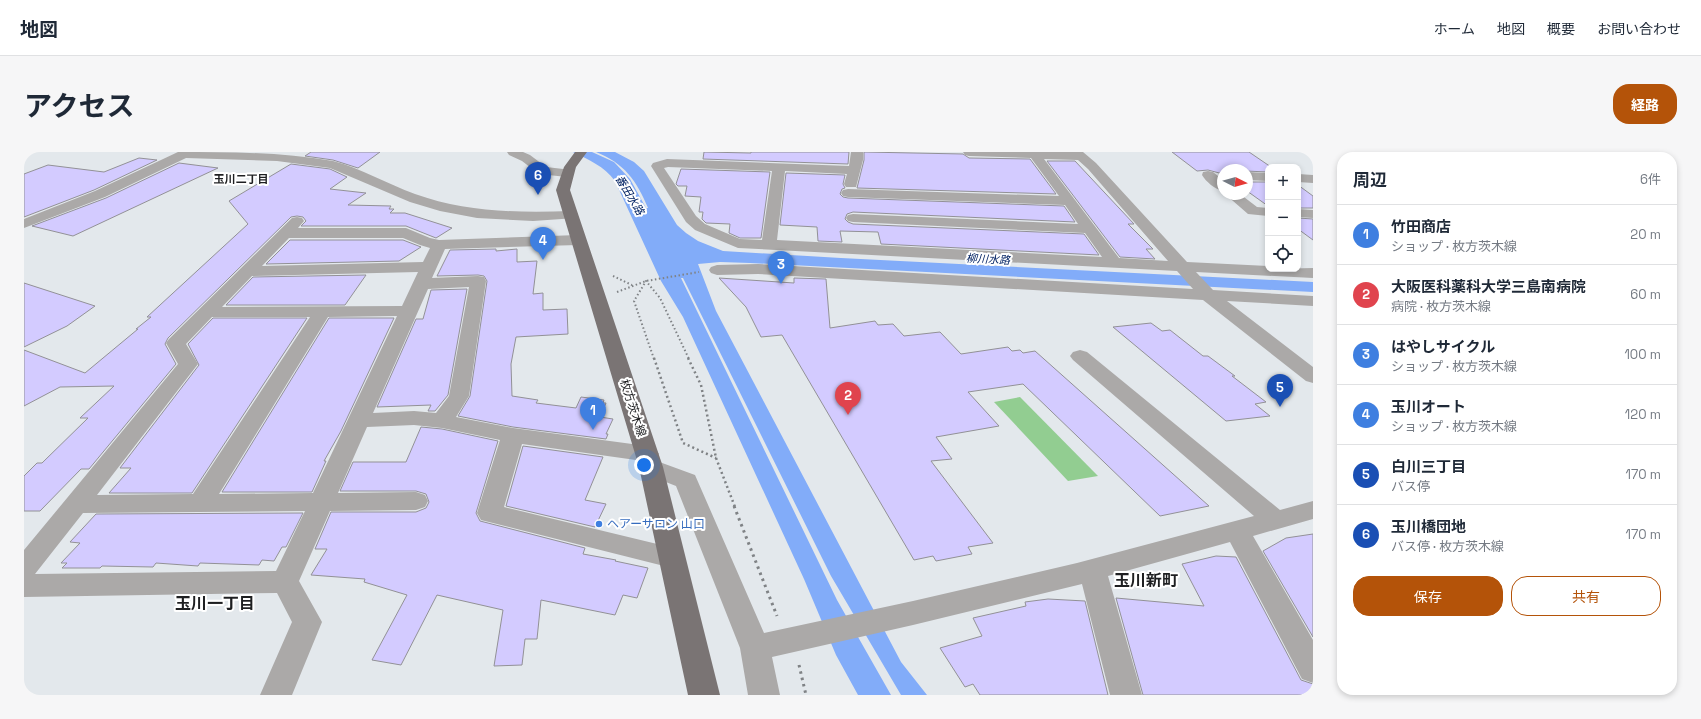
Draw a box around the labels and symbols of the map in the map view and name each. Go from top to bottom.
pin: 6 [525,162,551,195]
north arrow [1217,164,1253,200]
district label: 玉川二丁目 [214,172,269,186]
water label: 番田水路 [613,173,648,218]
pin: 4 [530,227,556,260]
pin: 3 [768,251,794,284]
water label: 柳川水路 [966,251,1011,267]
pin: 5 [1267,374,1293,407]
street label: 枚方茨木線 [616,377,650,439]
pin: 2 [835,382,861,415]
pin: 1 [580,397,606,430]
your location [634,455,654,475]
place label: ヘアーサロン 山口 [607,516,705,532]
marker: ヘアーサロン 山口 [594,519,604,529]
district label: 玉川新町 [1114,570,1178,591]
district label: 玉川一丁目 [175,593,255,614]

